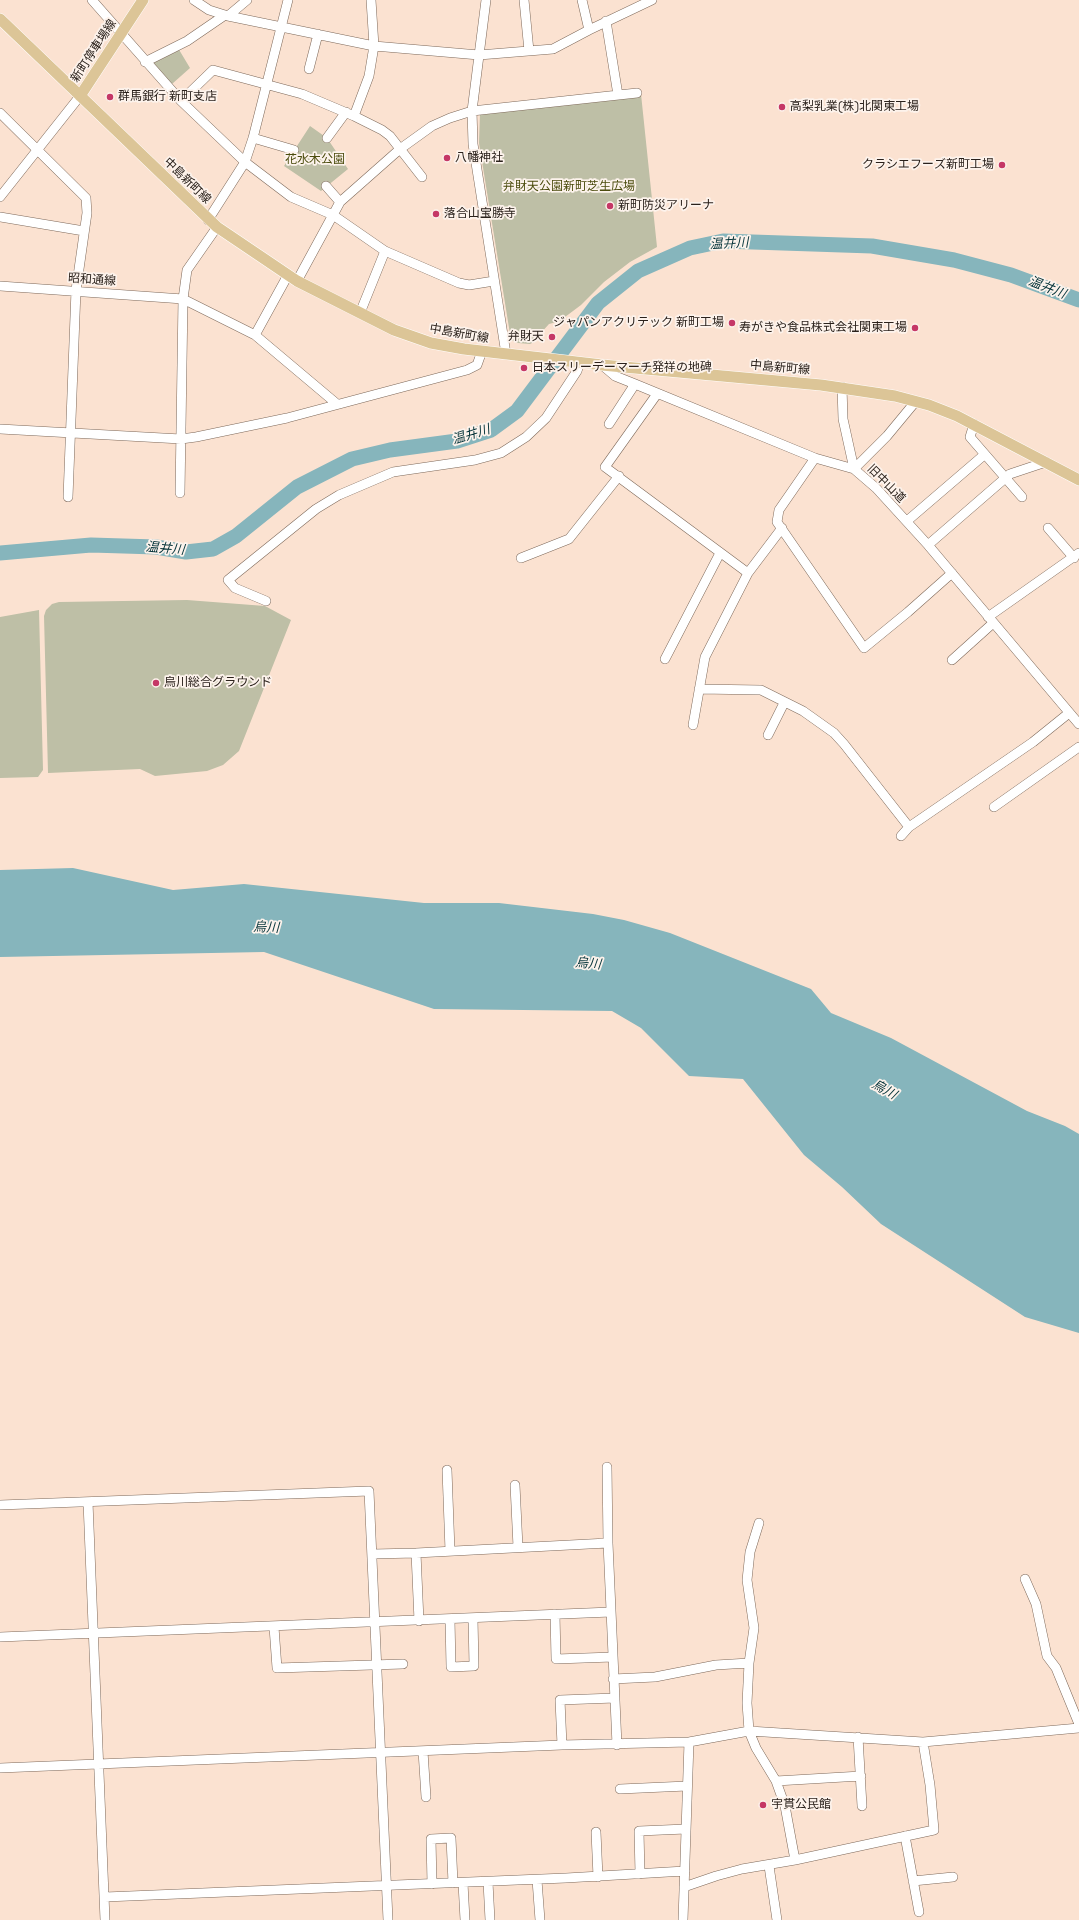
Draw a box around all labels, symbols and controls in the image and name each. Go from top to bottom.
street label: 新町停車場線 [68,17,120,85]
place label: 群馬銀行 新町支店 [118,90,217,104]
marker: 群馬銀行 新町支店 [105,92,115,102]
place label: 高梨乳業(株)北関東工場 [790,100,919,114]
marker: 高梨乳業(株)北関東工場 [777,102,787,112]
place label: 八幡神社 [455,151,503,165]
park label: 花水木公園 [285,153,345,167]
marker: 八幡神社 [442,153,452,163]
street label: 中島新町線 [160,155,214,207]
place label: クラシエフーズ新町工場 [862,158,994,172]
marker: クラシエフーズ新町工場 [997,160,1007,170]
park label: 弁財天公園新町芝生広場 [503,180,635,194]
place label: 新町防災アリーナ [618,199,714,213]
marker: 新町防災アリーナ [605,201,615,211]
place label: 落合山宝勝寺 [444,207,516,221]
marker: 落合山宝勝寺 [431,209,441,219]
water label: 温井川 [709,235,749,253]
street label: 昭和通線 [68,271,116,289]
water label: 温井川 [1026,274,1068,302]
place label: ジャパンアクリテック 新町工場 [553,316,724,330]
marker: ジャパンアクリテック 新町工場 [727,318,737,328]
place label: 寿がきや食品株式会社関東工場 [739,321,907,335]
street label: 中島新町線 [428,322,490,346]
marker: 寿がきや食品株式会社関東工場 [910,323,920,333]
place label: 弁財天 [508,330,544,344]
marker: 弁財天 [547,332,557,342]
street label: 中島新町線 [749,358,811,378]
place label: 日本スリーデーマーチ発祥の地碑 [532,361,712,375]
marker: 日本スリーデーマーチ発祥の地碑 [519,363,529,373]
water label: 温井川 [450,422,492,448]
street label: 旧中山道 [864,462,908,506]
water label: 温井川 [145,540,185,558]
place label: 烏川総合グラウンド [164,676,272,690]
marker: 烏川総合グラウンド [151,678,161,688]
water label: 烏川 [253,920,279,936]
water label: 烏川 [574,955,602,973]
water label: 烏川 [869,1077,899,1103]
place label: 宇貫公民館 [771,1798,831,1812]
marker: 宇貫公民館 [758,1800,768,1810]

